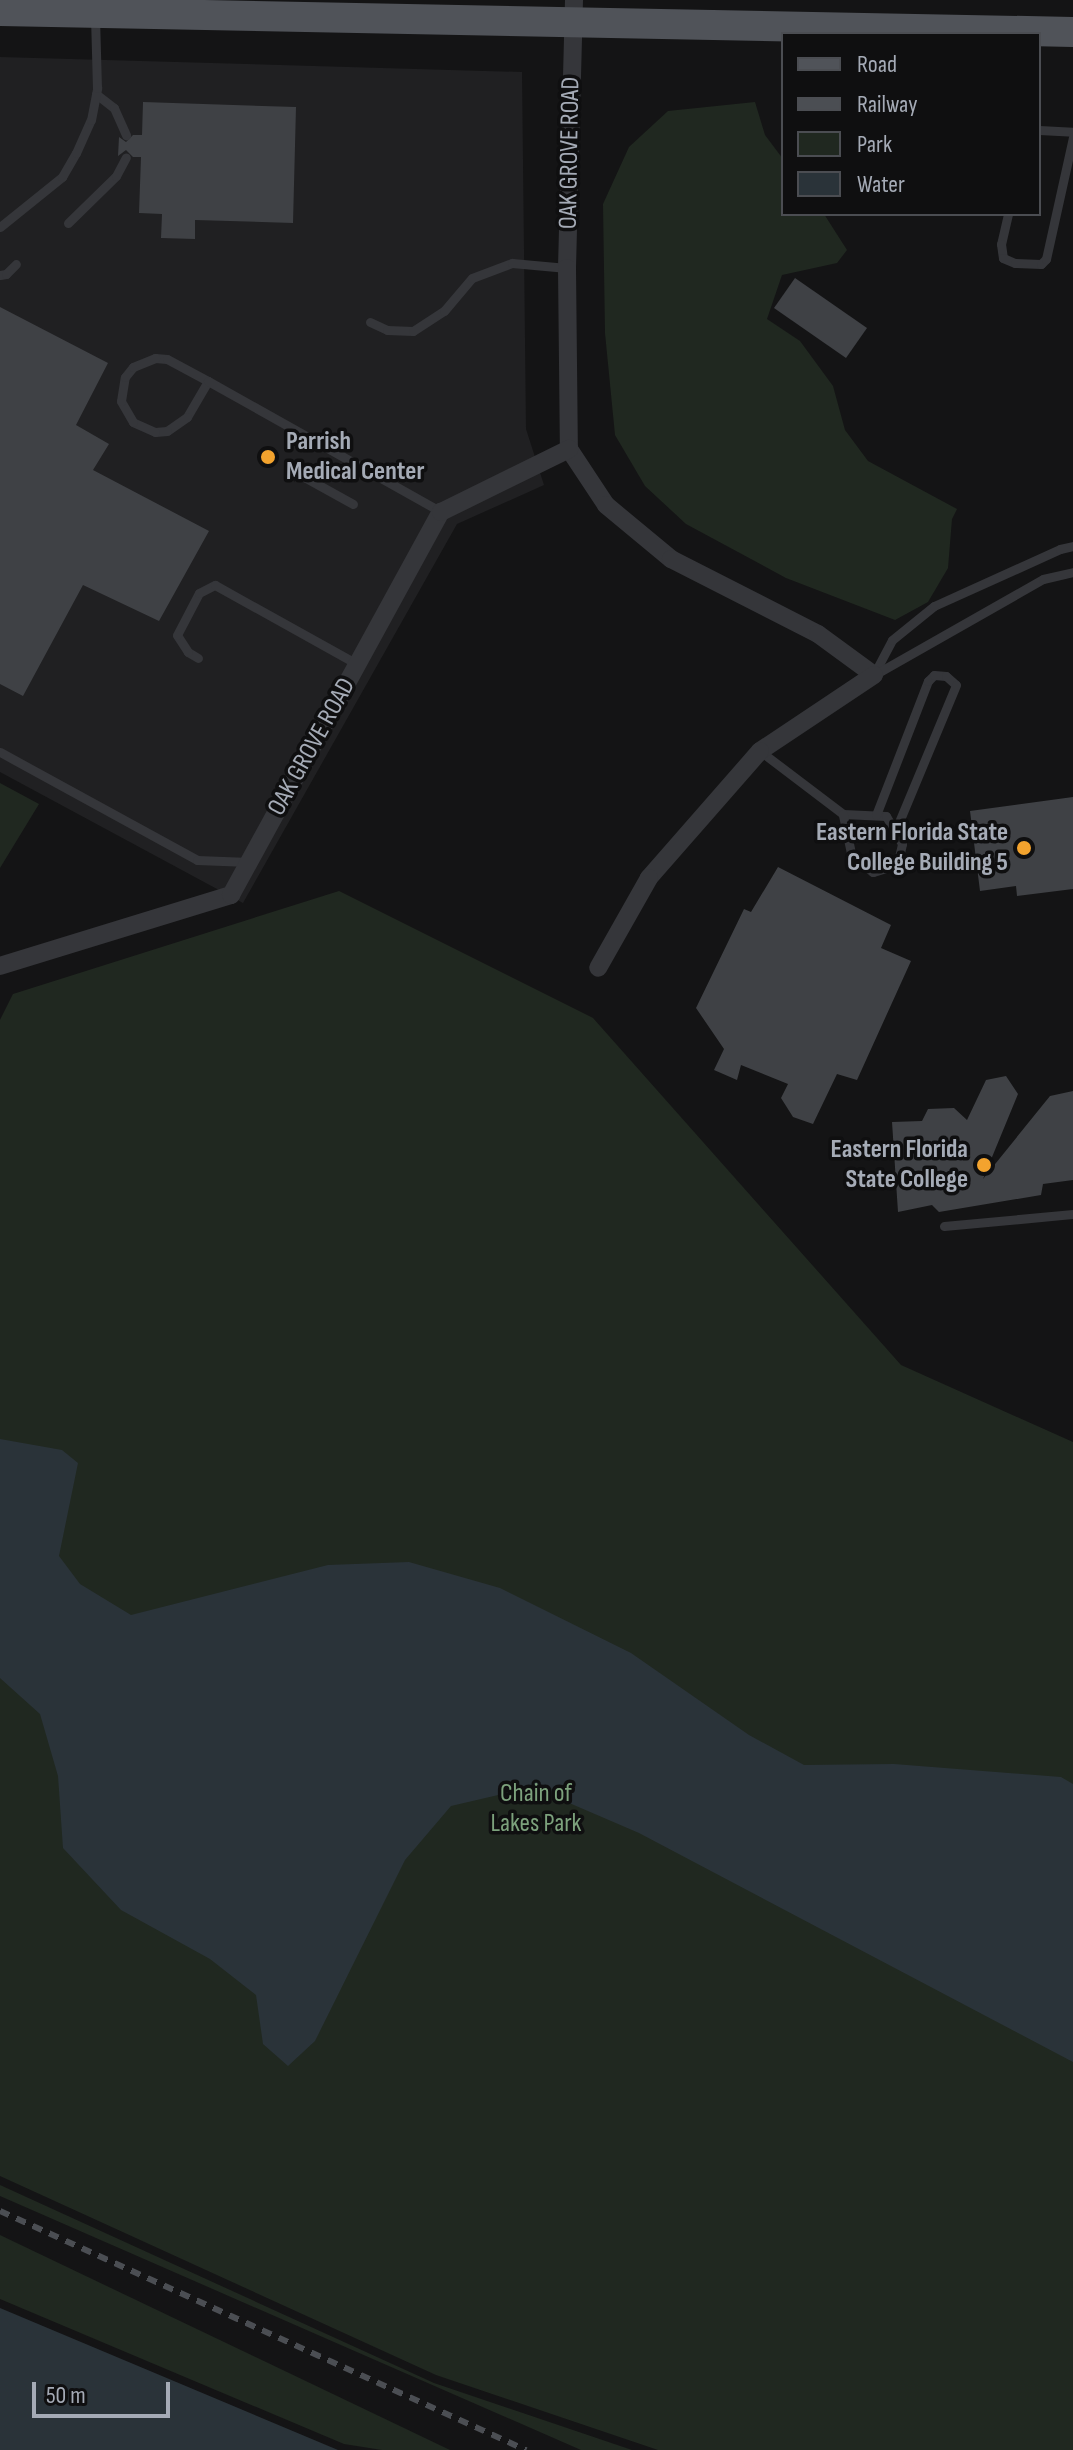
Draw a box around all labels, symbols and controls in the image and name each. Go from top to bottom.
legend [781,32,1041,216]
text: Road [857,50,897,79]
street label: OAK GROVE ROAD [553,77,587,229]
text: Railway [857,90,917,119]
text: Park [857,130,892,159]
text: Water [857,170,905,199]
place label: Parrish Medical Center [286,426,424,488]
marker: Parrish Medical Center [257,446,279,468]
street label: OAK GROVE ROAD [261,673,363,821]
place label: Eastern Florida State College Building 5 [816,817,1008,878]
marker: Eastern Florida State College Building 5 [1015,839,1033,857]
place label: Eastern Florida State College [831,1134,968,1196]
marker: Eastern Florida State College [975,1156,993,1174]
park label: Chain of Lakes Park [490,1778,582,1840]
scale bar [36,2366,174,2416]
text: 50 m [46,2381,86,2410]

